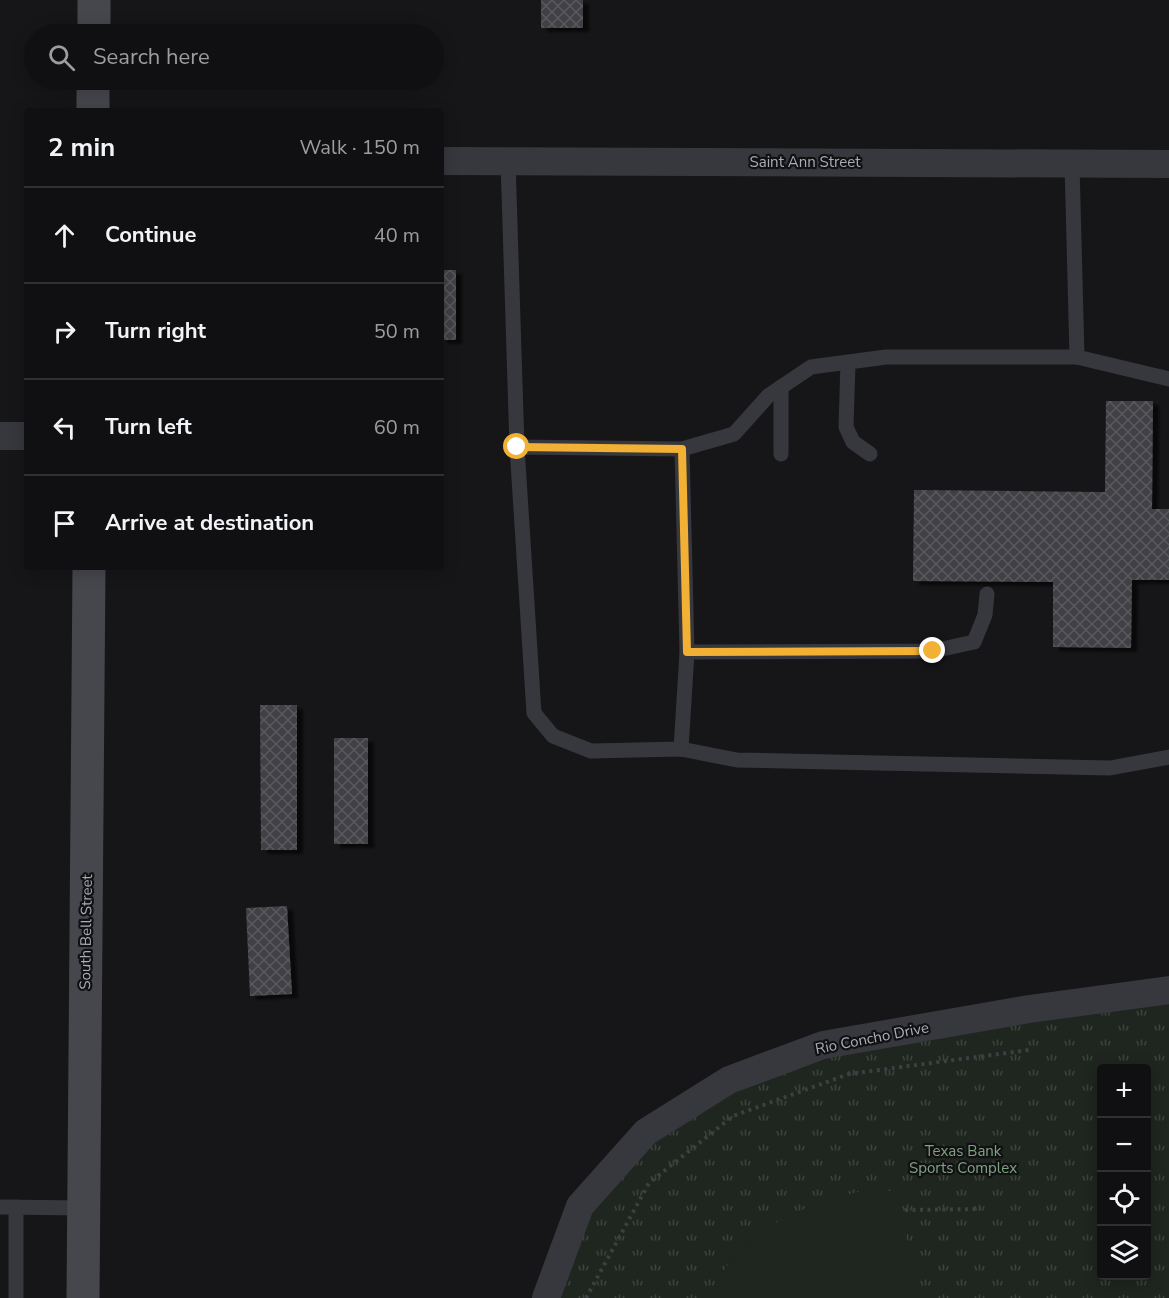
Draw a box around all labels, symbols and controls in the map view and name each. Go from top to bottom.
search box [24,24,444,90]
icon: search [45,41,78,74]
text: Search here [93,42,210,72]
text: 2 min [48,130,115,165]
text: Walk · 150 m [300,134,420,161]
street label: Saint Ann Street [749,152,861,172]
icon: ahead [48,219,81,252]
text: Continue [105,220,196,250]
text: 40 m [374,222,420,249]
icon: right [48,315,81,348]
text: Turn right [105,316,206,346]
text: 50 m [374,318,420,345]
icon: left [48,411,81,444]
text: Turn left [105,412,192,442]
text: 60 m [374,414,420,441]
route start [503,433,529,459]
icon: arrive [48,507,81,540]
text: Arrive at destination [105,508,314,538]
route end [919,637,945,663]
street label: South Bell Street [75,873,97,990]
street label: Rio Concho Drive [813,1017,931,1059]
map controls [1097,1064,1151,1280]
button: + [1097,1064,1151,1118]
button: − [1097,1118,1151,1172]
park label: Texas Bank Sports Complex [909,1141,1017,1178]
button: locate [1097,1172,1151,1226]
button: layers [1097,1226,1151,1280]

